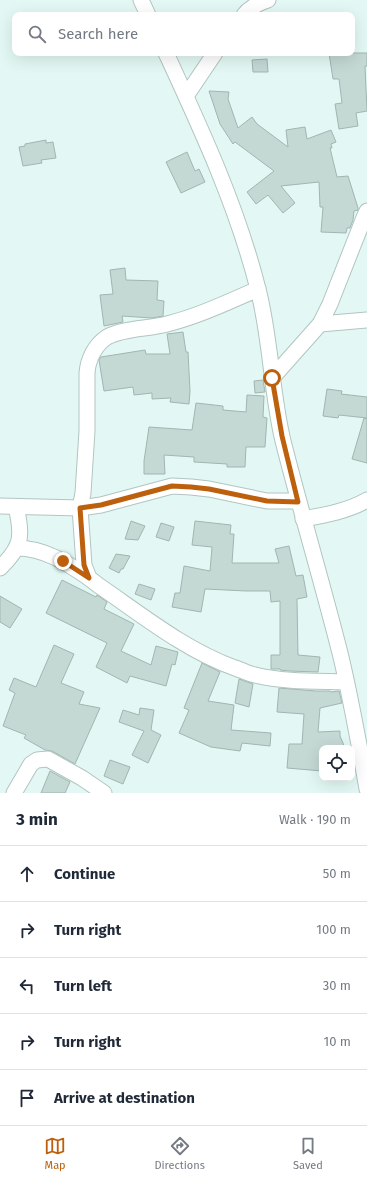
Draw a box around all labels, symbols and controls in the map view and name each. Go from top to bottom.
search box [12,12,355,56]
icon: search [26,23,48,45]
text: Search here [58,25,138,43]
route start [263,369,281,387]
route end [54,552,72,570]
map controls [319,745,355,781]
button: locate [319,745,355,781]
text: 3 min [16,809,58,830]
text: Walk · 190 m [279,812,351,827]
icon: ahead [16,863,38,885]
text: Continue [54,865,115,883]
text: 50 m [323,866,351,881]
icon: right [16,919,38,941]
text: Turn right [54,921,121,939]
text: 100 m [316,922,351,937]
icon: left [16,975,38,997]
text: Turn left [54,977,112,995]
text: 30 m [323,978,351,993]
icon: right [16,1031,38,1053]
text: Turn right [54,1033,121,1051]
text: 10 m [324,1034,351,1049]
icon: arrive [16,1087,38,1109]
text: Arrive at destination [54,1089,195,1107]
tab: Map [44,1135,66,1172]
tab: Directions [154,1135,205,1172]
tab: Saved [293,1135,323,1172]

